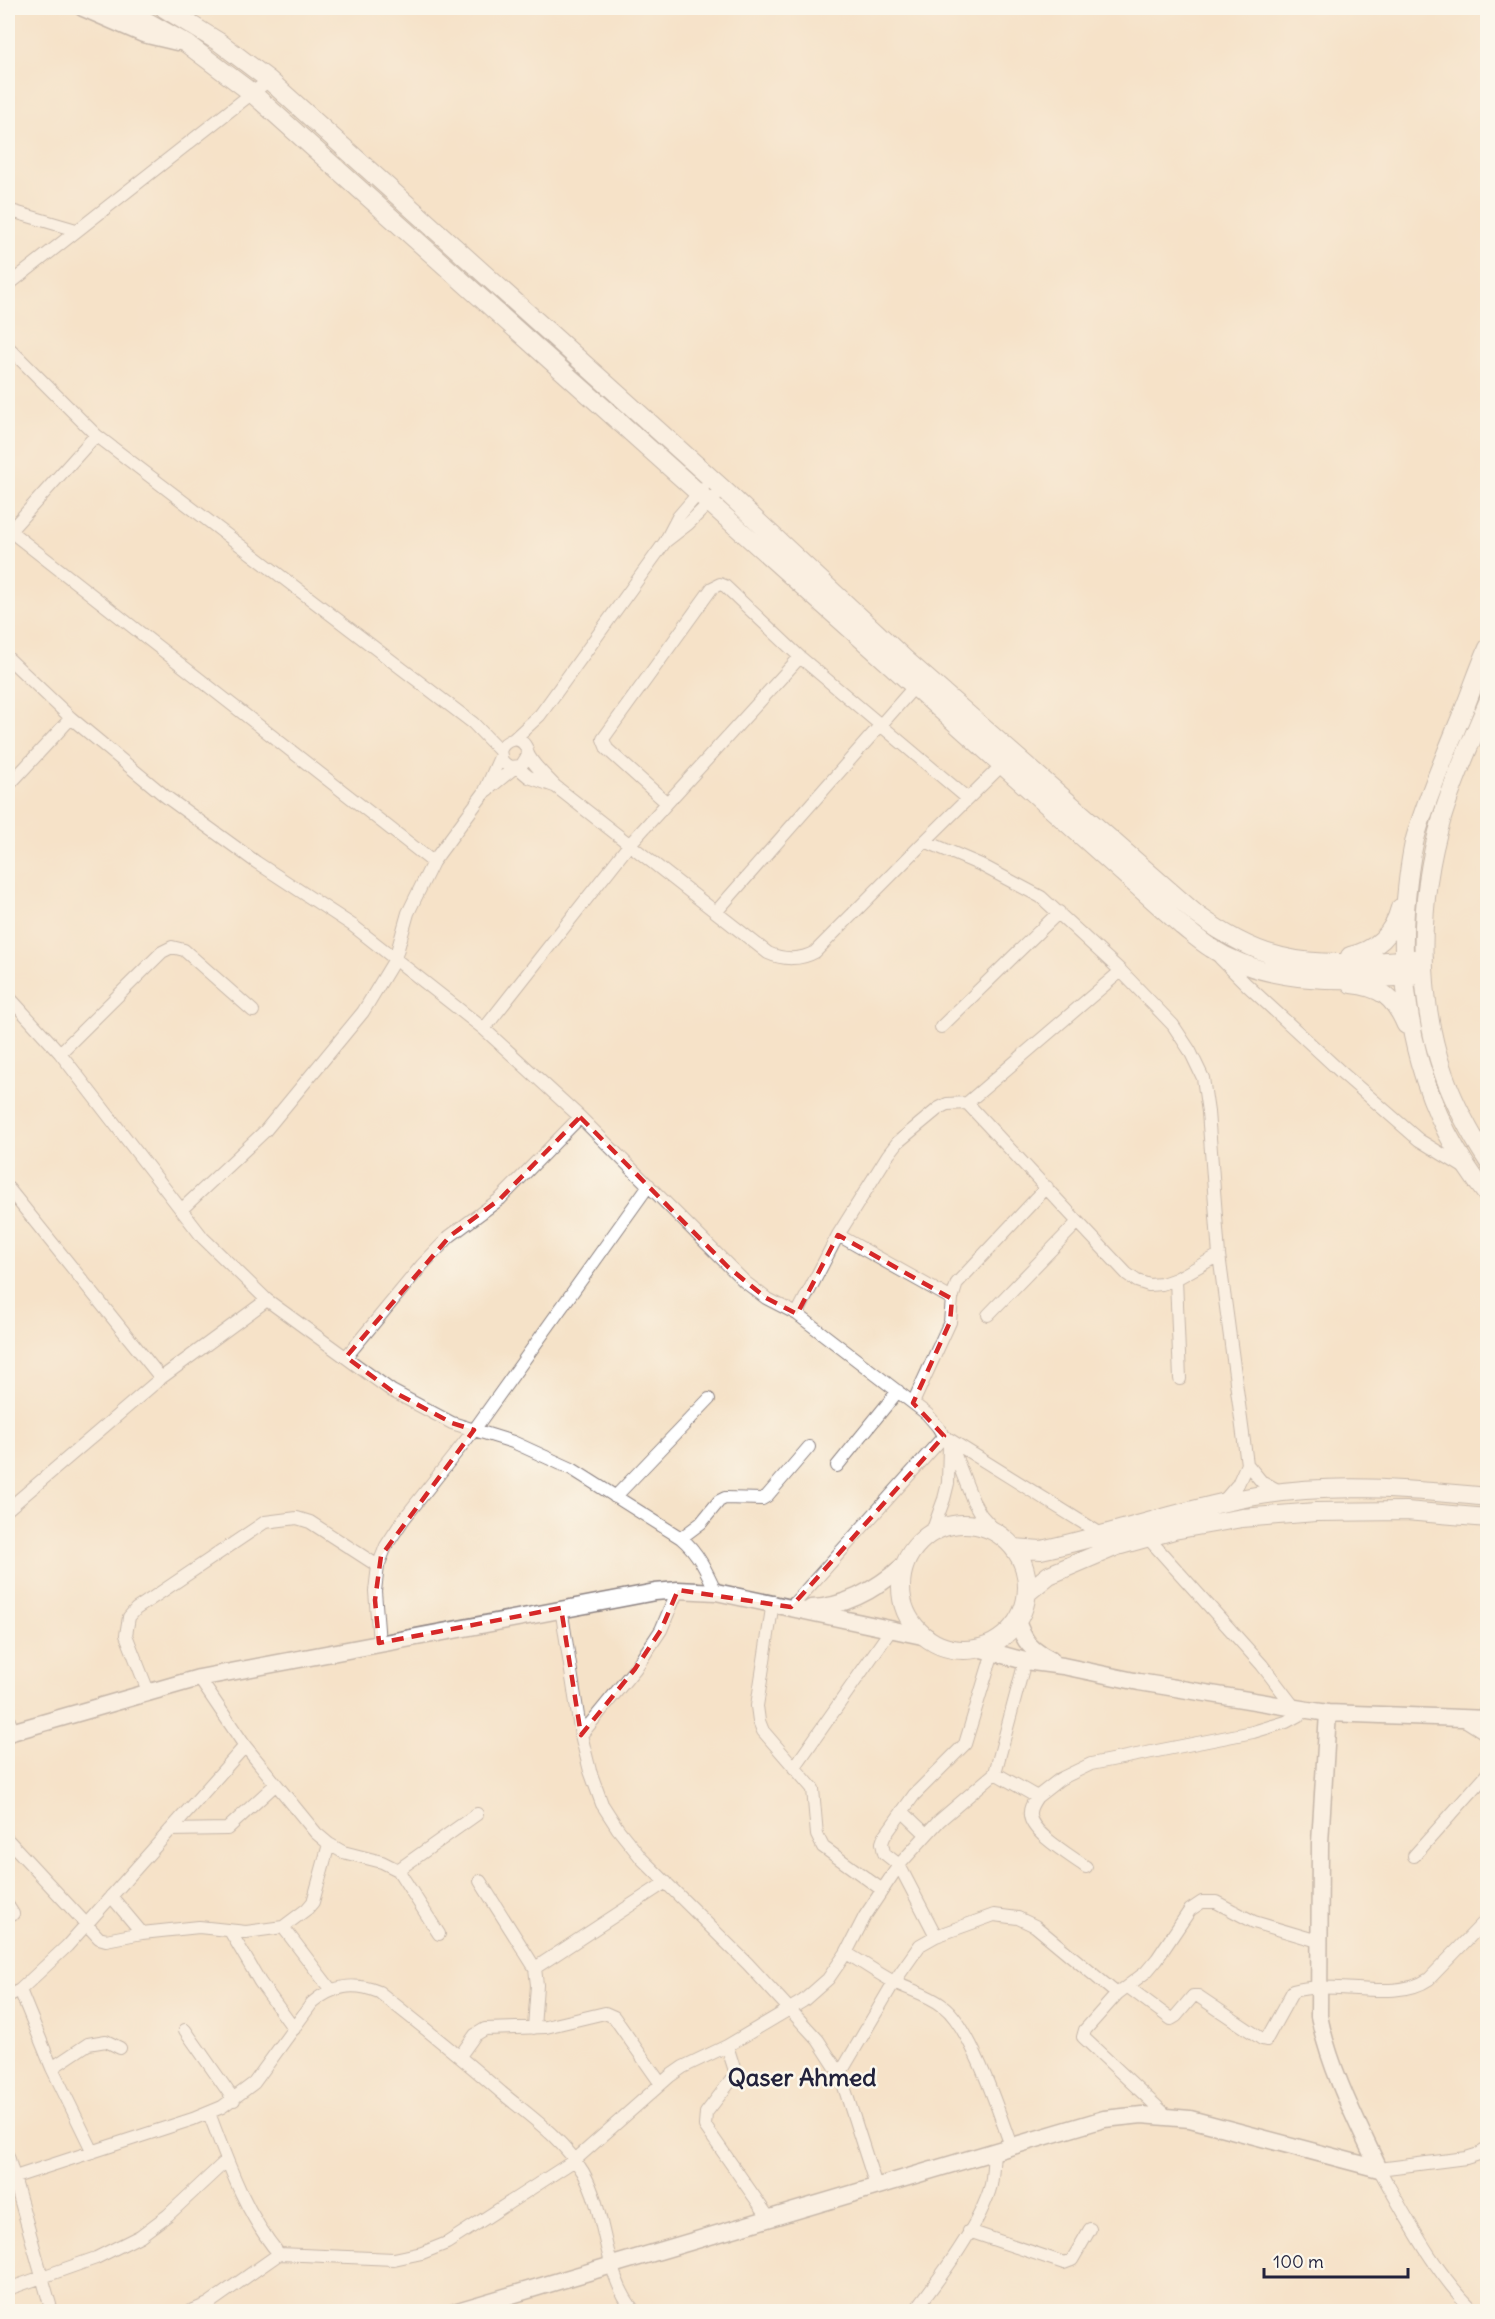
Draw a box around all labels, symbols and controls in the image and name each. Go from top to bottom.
district label: Qaser Ahmed [728,2062,876,2092]
scale bar [1264,2241,1408,2279]
text: 100 m [1273,2250,1324,2273]

